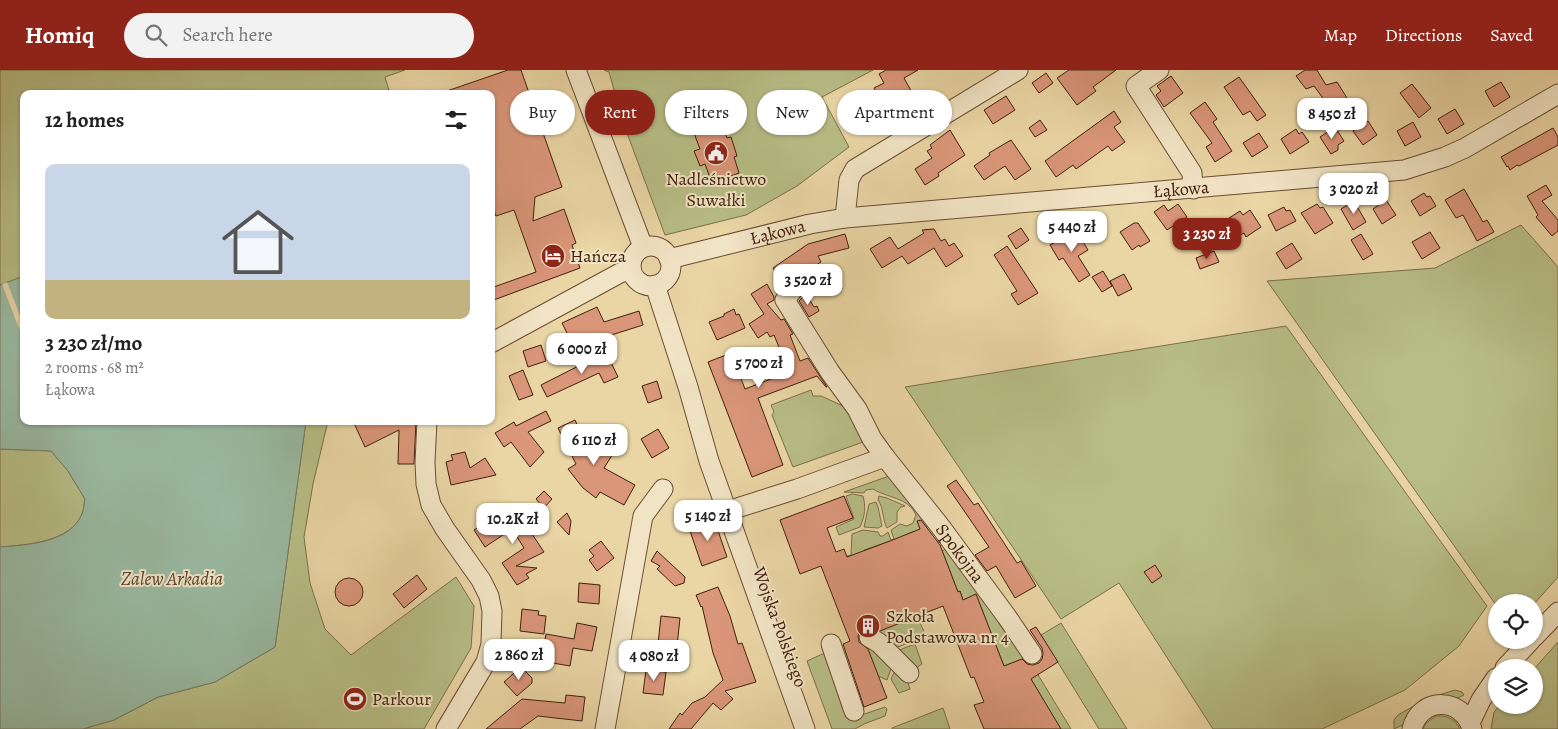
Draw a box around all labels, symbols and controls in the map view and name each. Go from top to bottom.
search box [124,13,474,58]
text: Homiq [25,19,94,51]
icon: search [142,21,170,49]
text: Search here [182,22,273,48]
text: Map [1324,23,1357,47]
text: Directions [1385,23,1462,47]
text: Saved [1490,23,1533,47]
chip: Buy [510,90,575,135]
chip: Rent [585,90,655,135]
chip: Filters [665,90,747,135]
chip: New [757,90,827,135]
chip: Apartment [837,90,952,135]
pin: 8 450 zł [1280,98,1384,140]
text: 8 450 zł [1308,103,1356,125]
text: 12 homes [45,106,124,134]
icon: filters [442,106,470,134]
public building icon: Nadleśnictwo Suwałki [703,140,729,166]
place label: Nadleśnictwo Suwałki [666,167,766,212]
pin: 3 020 zł [1302,172,1406,215]
street label: Łąkowa [1152,175,1211,204]
text: 3 020 zł [1330,178,1378,200]
icon: home [213,197,303,287]
pin: 5 440 zł [1020,210,1124,253]
street label: Łąkowa [747,213,809,250]
text: 5 440 zł [1048,216,1096,238]
pin: 3 230 zł [1155,218,1259,260]
text: 3 230 zł [1183,223,1231,245]
hotel icon: Hańcza [540,243,566,269]
place label: Hańcza [570,244,627,268]
pin: 3 520 zł [756,264,860,306]
text: 3 520 zł [784,269,832,291]
text: 3 230 zł/mo [45,329,142,357]
pin: 6 000 zł [530,332,634,375]
text: 6 000 zł [557,338,607,360]
pin: 5 700 zł [707,346,811,389]
text: 5 700 zł [735,352,783,374]
text: 2 rooms · 68 m² [45,357,144,379]
text: Łąkowa [45,379,95,401]
pin: 6 110 zł [542,424,646,466]
text: 6 110 zł [572,429,616,451]
pin: 5 140 zł [656,500,760,542]
pin: 10.2K zł [461,502,565,545]
text: 5 140 zł [685,505,731,527]
text: 10.2K zł [487,508,539,530]
street label: Spokojna [930,519,990,588]
street label: Wojska Polskiego [747,563,813,690]
water label: Zalew Arkadia [121,566,223,592]
map controls [1488,594,1543,714]
button: locate [1488,594,1543,649]
place label: Szkoła Podstawowa nr 4 [886,604,1009,649]
building icon: Szkoła Podstawowa nr 4 [855,613,881,639]
pin: 2 860 zł [467,638,571,681]
pin: 4 080 zł [602,640,706,682]
text: 2 860 zł [495,644,543,666]
text: 4 080 zł [629,645,679,667]
button: layers [1488,659,1543,714]
sports icon: Parkour [342,686,368,712]
place label: Parkour [372,687,431,711]

